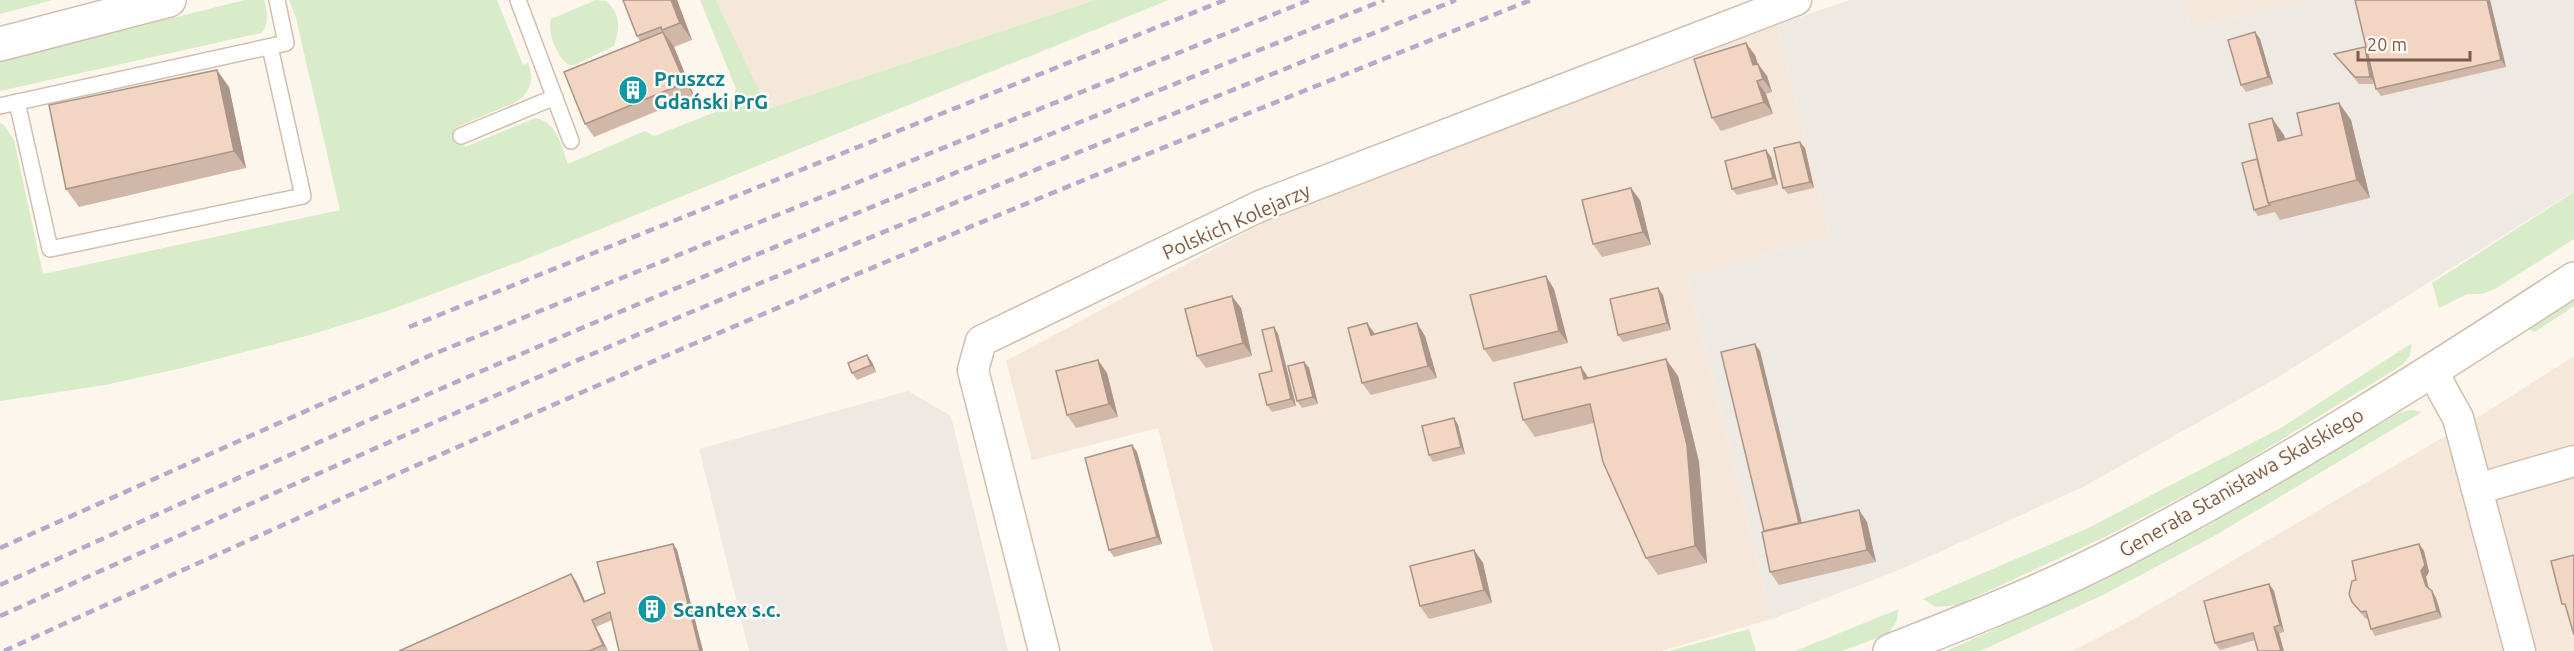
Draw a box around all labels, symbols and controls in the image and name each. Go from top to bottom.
scale bar [2358,24,2470,62]
text: 20 m [2367,34,2407,54]
place label: Pruszcz Gdański PrG [654,67,768,113]
building icon: Pruszcz Gdański PrG [617,74,649,106]
street label: Polskich Kolejarzy [1159,178,1314,264]
street label: Generała Stanisława Skalskiego [2115,402,2367,562]
building icon: Scantex s.c. [636,593,668,625]
place label: Scantex s.c. [673,598,781,621]

